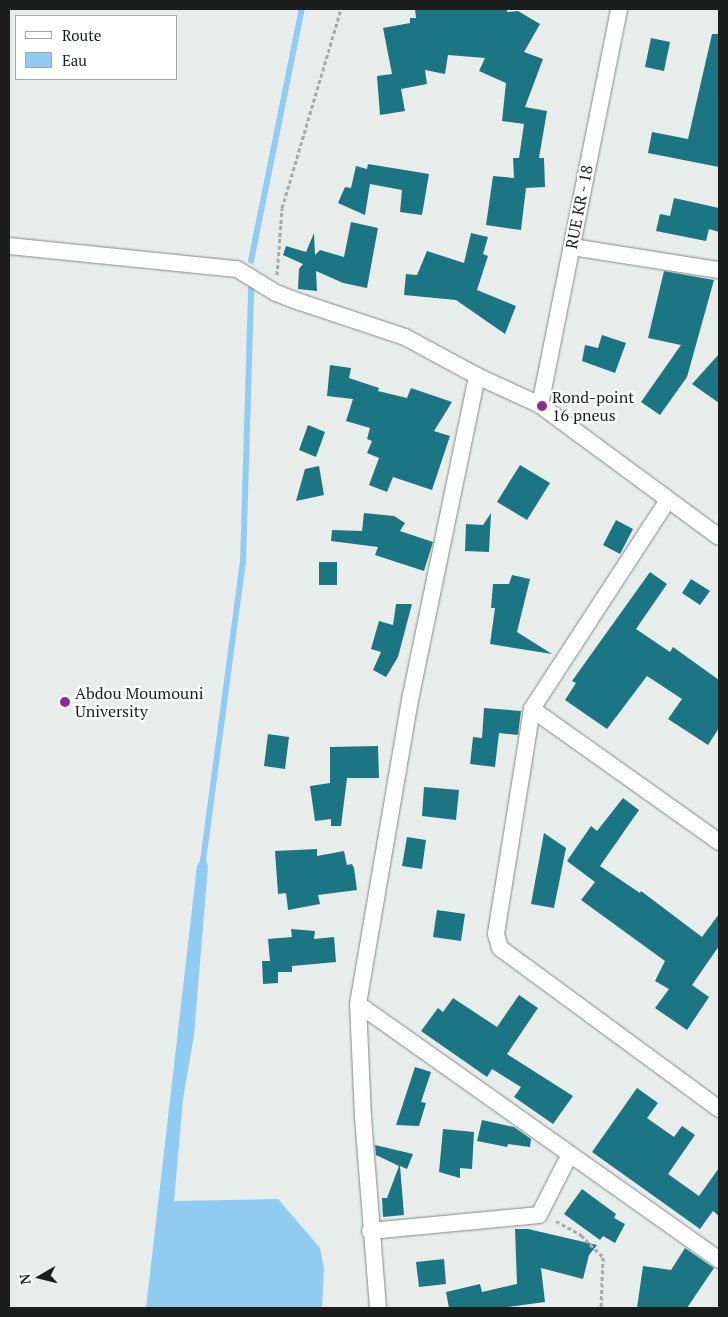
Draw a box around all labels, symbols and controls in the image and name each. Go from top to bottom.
legend [15,15,178,80]
text: Route [62,25,101,45]
text: Eau [62,50,87,70]
street label: RUE KR - 18 [561,163,597,251]
place label: Rond-point 16 pneus [552,387,634,425]
marker: Rond-point 16 pneus [536,400,548,412]
place label: Abdou Moumouni University [75,683,204,721]
marker: Abdou Moumouni University [59,696,71,708]
north arrow [15,1252,65,1302]
text: N [15,1273,35,1286]

